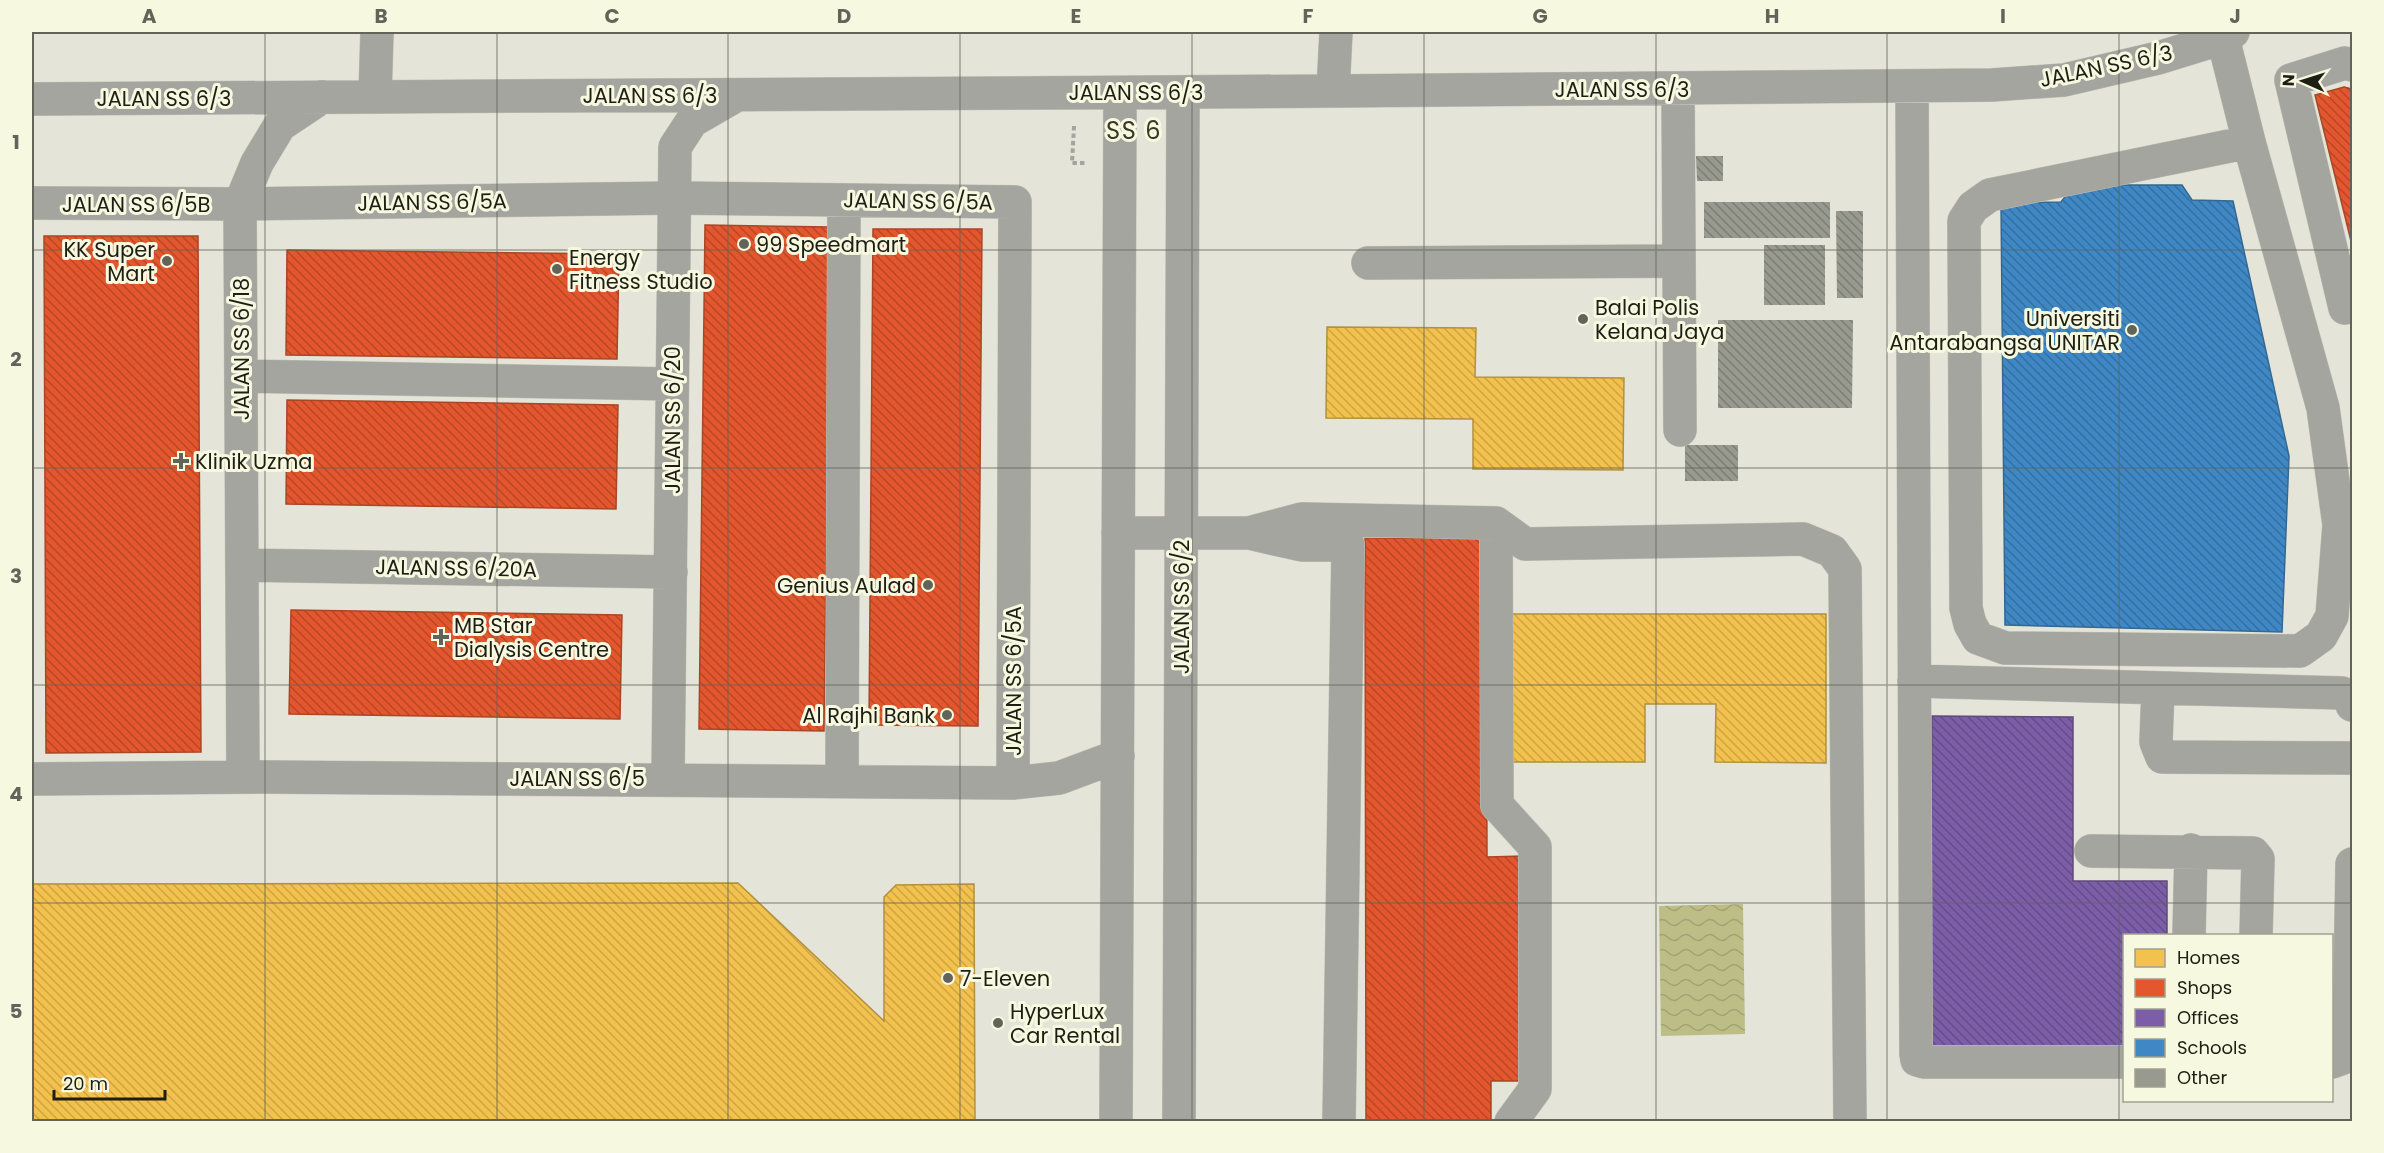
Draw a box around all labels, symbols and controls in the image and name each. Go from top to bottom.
text: A [142,2,157,30]
text: B [374,2,388,30]
text: C [604,2,620,30]
text: D [837,2,851,30]
text: E [1071,2,1081,30]
text: F [1303,2,1314,30]
text: G [1532,2,1548,30]
text: H [1765,2,1779,30]
text: I [2000,2,2006,30]
text: J [2229,2,2241,30]
street label: JALAN SS 6/3 [2037,38,2175,94]
north arrow [2273,51,2333,111]
text: N [2277,74,2300,87]
street label: JALAN SS 6/3 [1555,75,1689,104]
street label: JALAN SS 6/3 [1069,78,1203,107]
street label: JALAN SS 6/3 [583,81,717,110]
street label: JALAN SS 6/3 [97,84,231,113]
district label: SS 6 [1106,114,1162,147]
text: 1 [12,128,20,156]
street label: JALAN SS 6/5A [843,185,993,217]
street label: JALAN SS 6/5A [357,186,507,218]
street label: JALAN SS 6/5B [62,190,210,219]
place label: 99 Speedmart [756,230,906,259]
place label: KK Super Mart [63,235,155,288]
marker: 99 Speedmart [737,237,751,251]
place label: Energy Fitness Studio [569,243,713,296]
marker: KK Super Mart [160,254,174,268]
marker: Energy Fitness Studio [550,262,564,276]
street label: JALAN SS 6/18 [227,278,256,420]
place label: Balai Polis Kelana Jaya [1595,293,1725,346]
place label: Universiti Antarabangsa UNITAR [1889,304,2120,357]
marker: Balai Polis Kelana Jaya [1576,312,1590,326]
marker: Universiti Antarabangsa UNITAR [2125,323,2139,337]
text: 2 [10,345,22,373]
street label: JALAN SS 6/20 [658,346,687,494]
place label: Klinik Uzma [195,447,313,476]
marker: Klinik Uzma [172,452,190,470]
street label: JALAN SS 6/2 [1167,540,1196,674]
street label: JALAN SS 6/20A [375,552,537,584]
text: 3 [10,562,22,590]
place label: Genius Aulad [777,571,916,600]
marker: Genius Aulad [921,578,935,592]
street label: JALAN SS 6/5A [999,606,1028,756]
place label: MB Star Dialysis Centre [454,611,609,664]
marker: MB Star Dialysis Centre [432,628,450,646]
place label: Al Rajhi Bank [802,701,935,730]
marker: Al Rajhi Bank [940,708,954,722]
street label: JALAN SS 6/5 [509,764,645,793]
text: 4 [9,780,23,808]
legend [2123,934,2333,1102]
text: Homes [2177,945,2240,970]
place label: 7-Eleven [960,964,1050,993]
marker: 7-Eleven [941,971,955,985]
text: Shops [2177,975,2232,1000]
text: 5 [10,997,23,1025]
place label: HyperLux Car Rental [1010,997,1120,1050]
text: Offices [2177,1005,2239,1030]
marker: HyperLux Car Rental [991,1016,1005,1030]
text: Schools [2177,1035,2247,1060]
scale bar [54,1063,165,1101]
text: Other [2177,1065,2227,1090]
text: 20 m [63,1071,108,1096]

